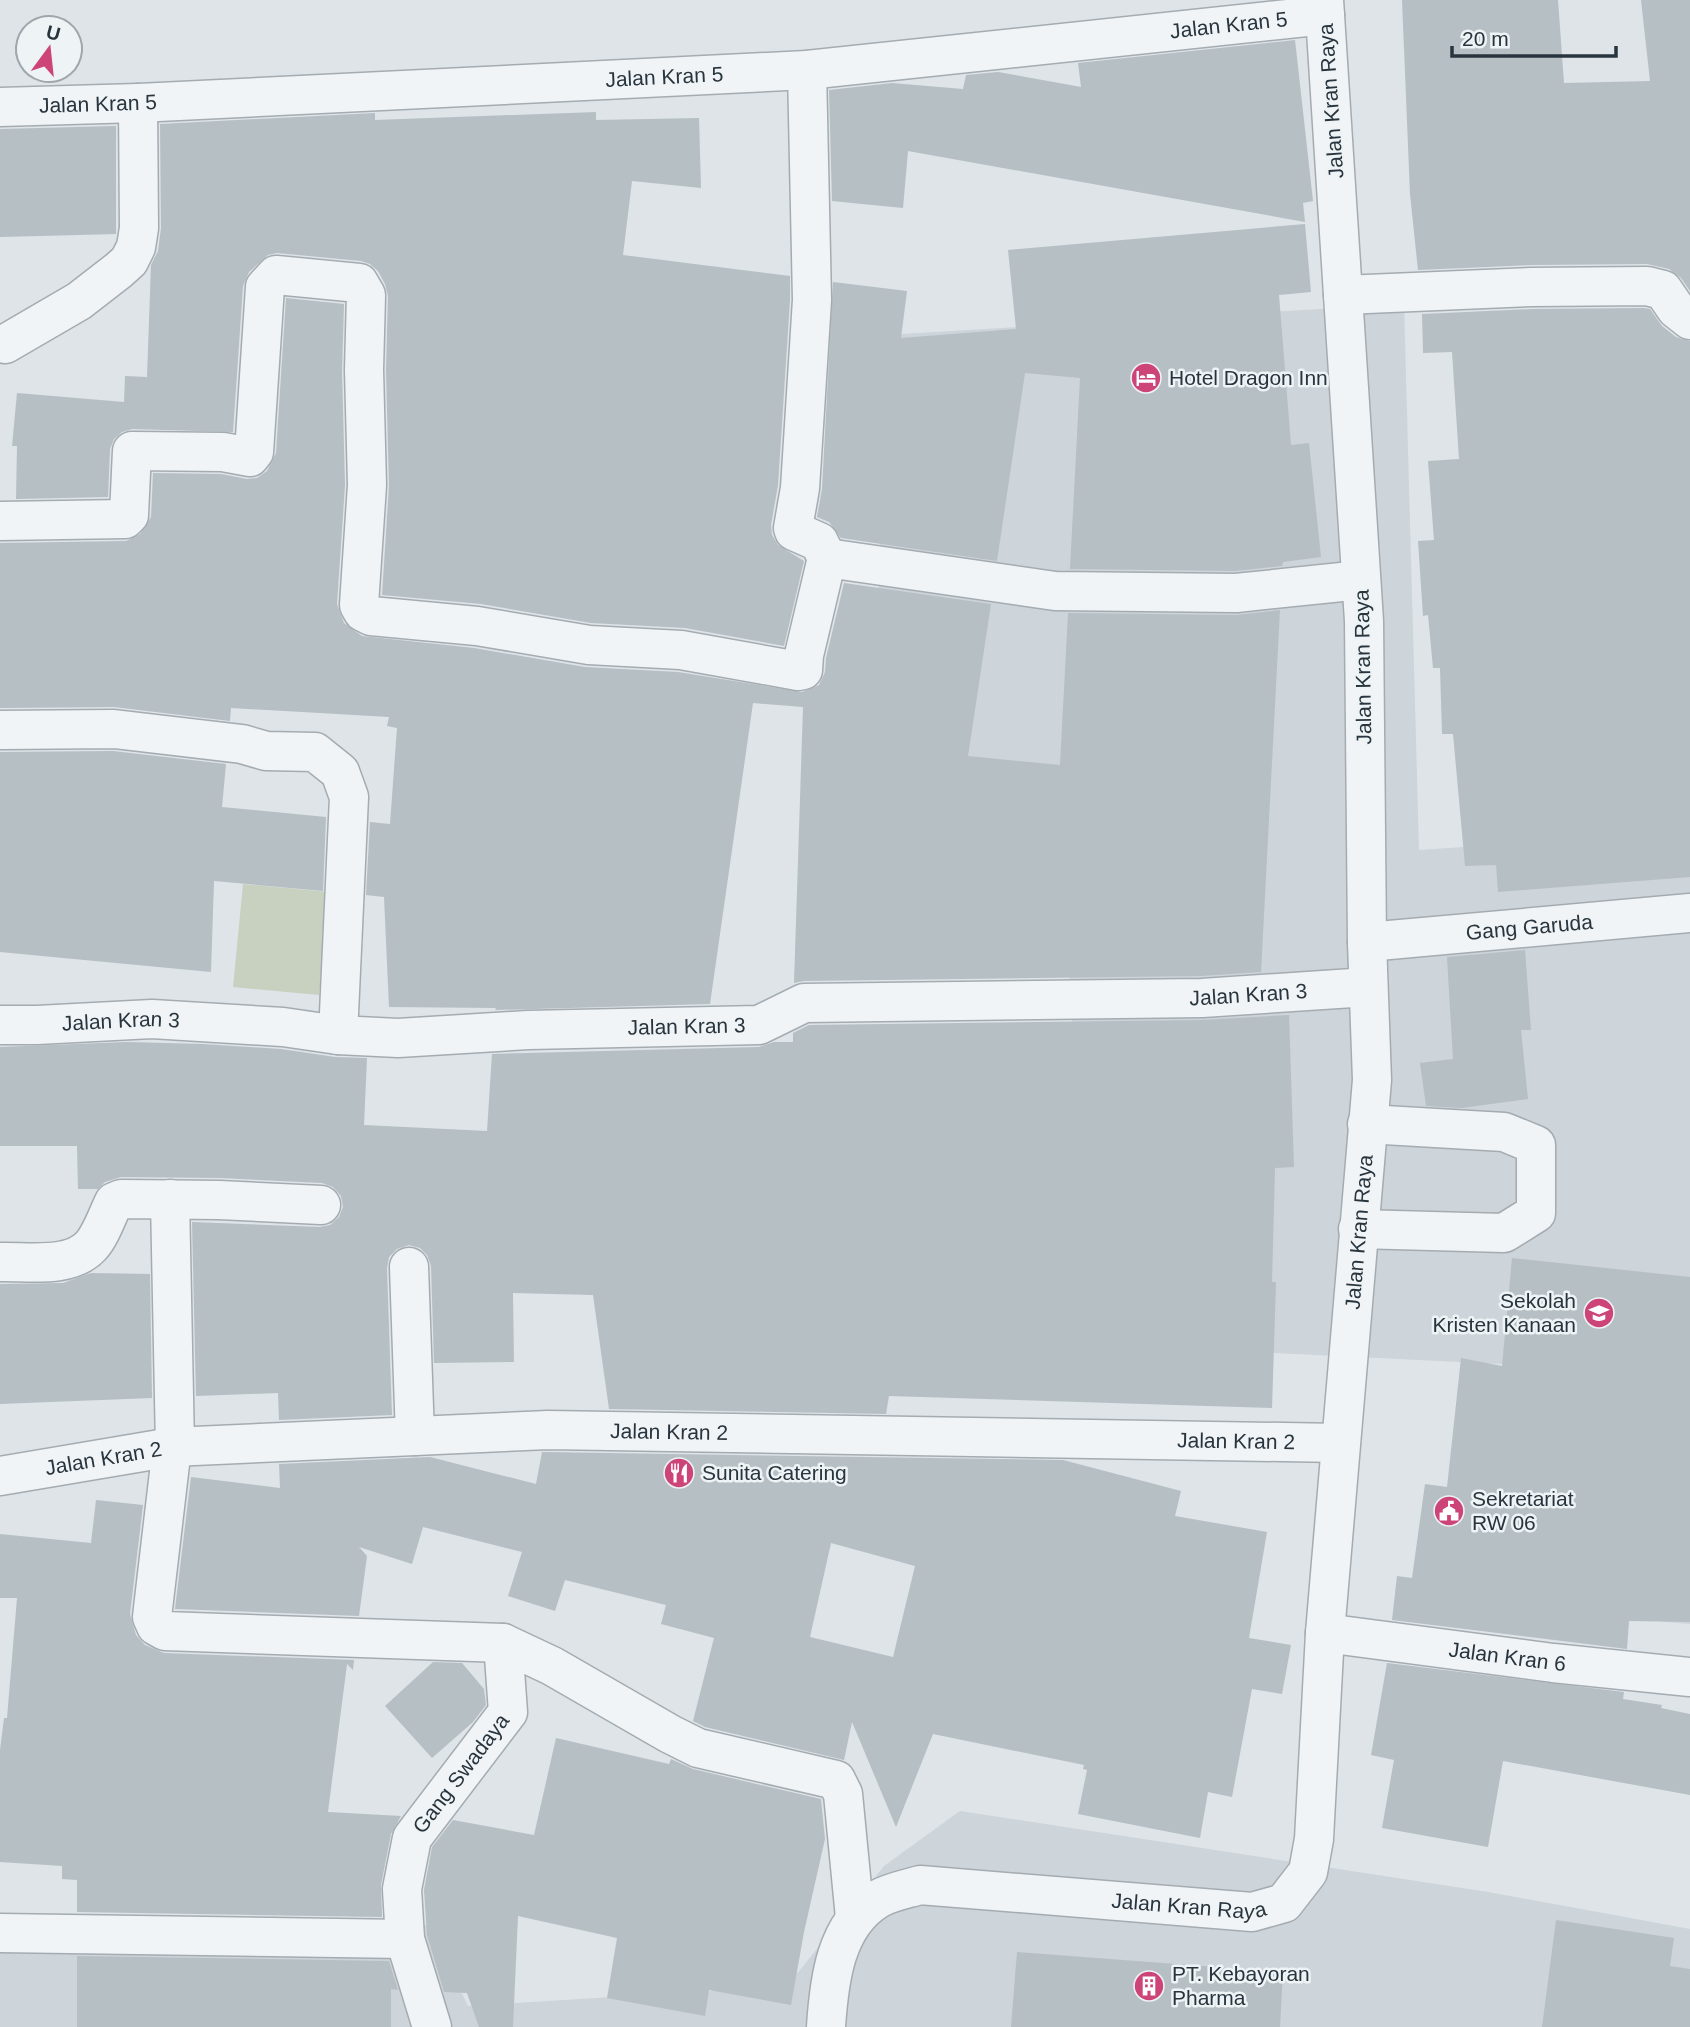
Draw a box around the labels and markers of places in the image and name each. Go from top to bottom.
hotel icon: Hotel Dragon Inn [1129,361,1163,395]
place label: Hotel Dragon Inn [1169,366,1328,389]
place label: Sekolah Kristen Kanaan [1432,1289,1576,1336]
school or university icon: Sekolah Kristen Kanaan [1582,1296,1616,1330]
restaurant icon: Sunita Catering [662,1456,696,1490]
place label: Sunita Catering [702,1461,847,1484]
place label: Sekretariat RW 06 [1472,1487,1574,1534]
public building icon: Sekretariat RW 06 [1432,1494,1466,1528]
place label: PT. Kebayoran Pharma [1172,1962,1310,2009]
building icon: PT. Kebayoran Pharma [1132,1969,1166,2003]

